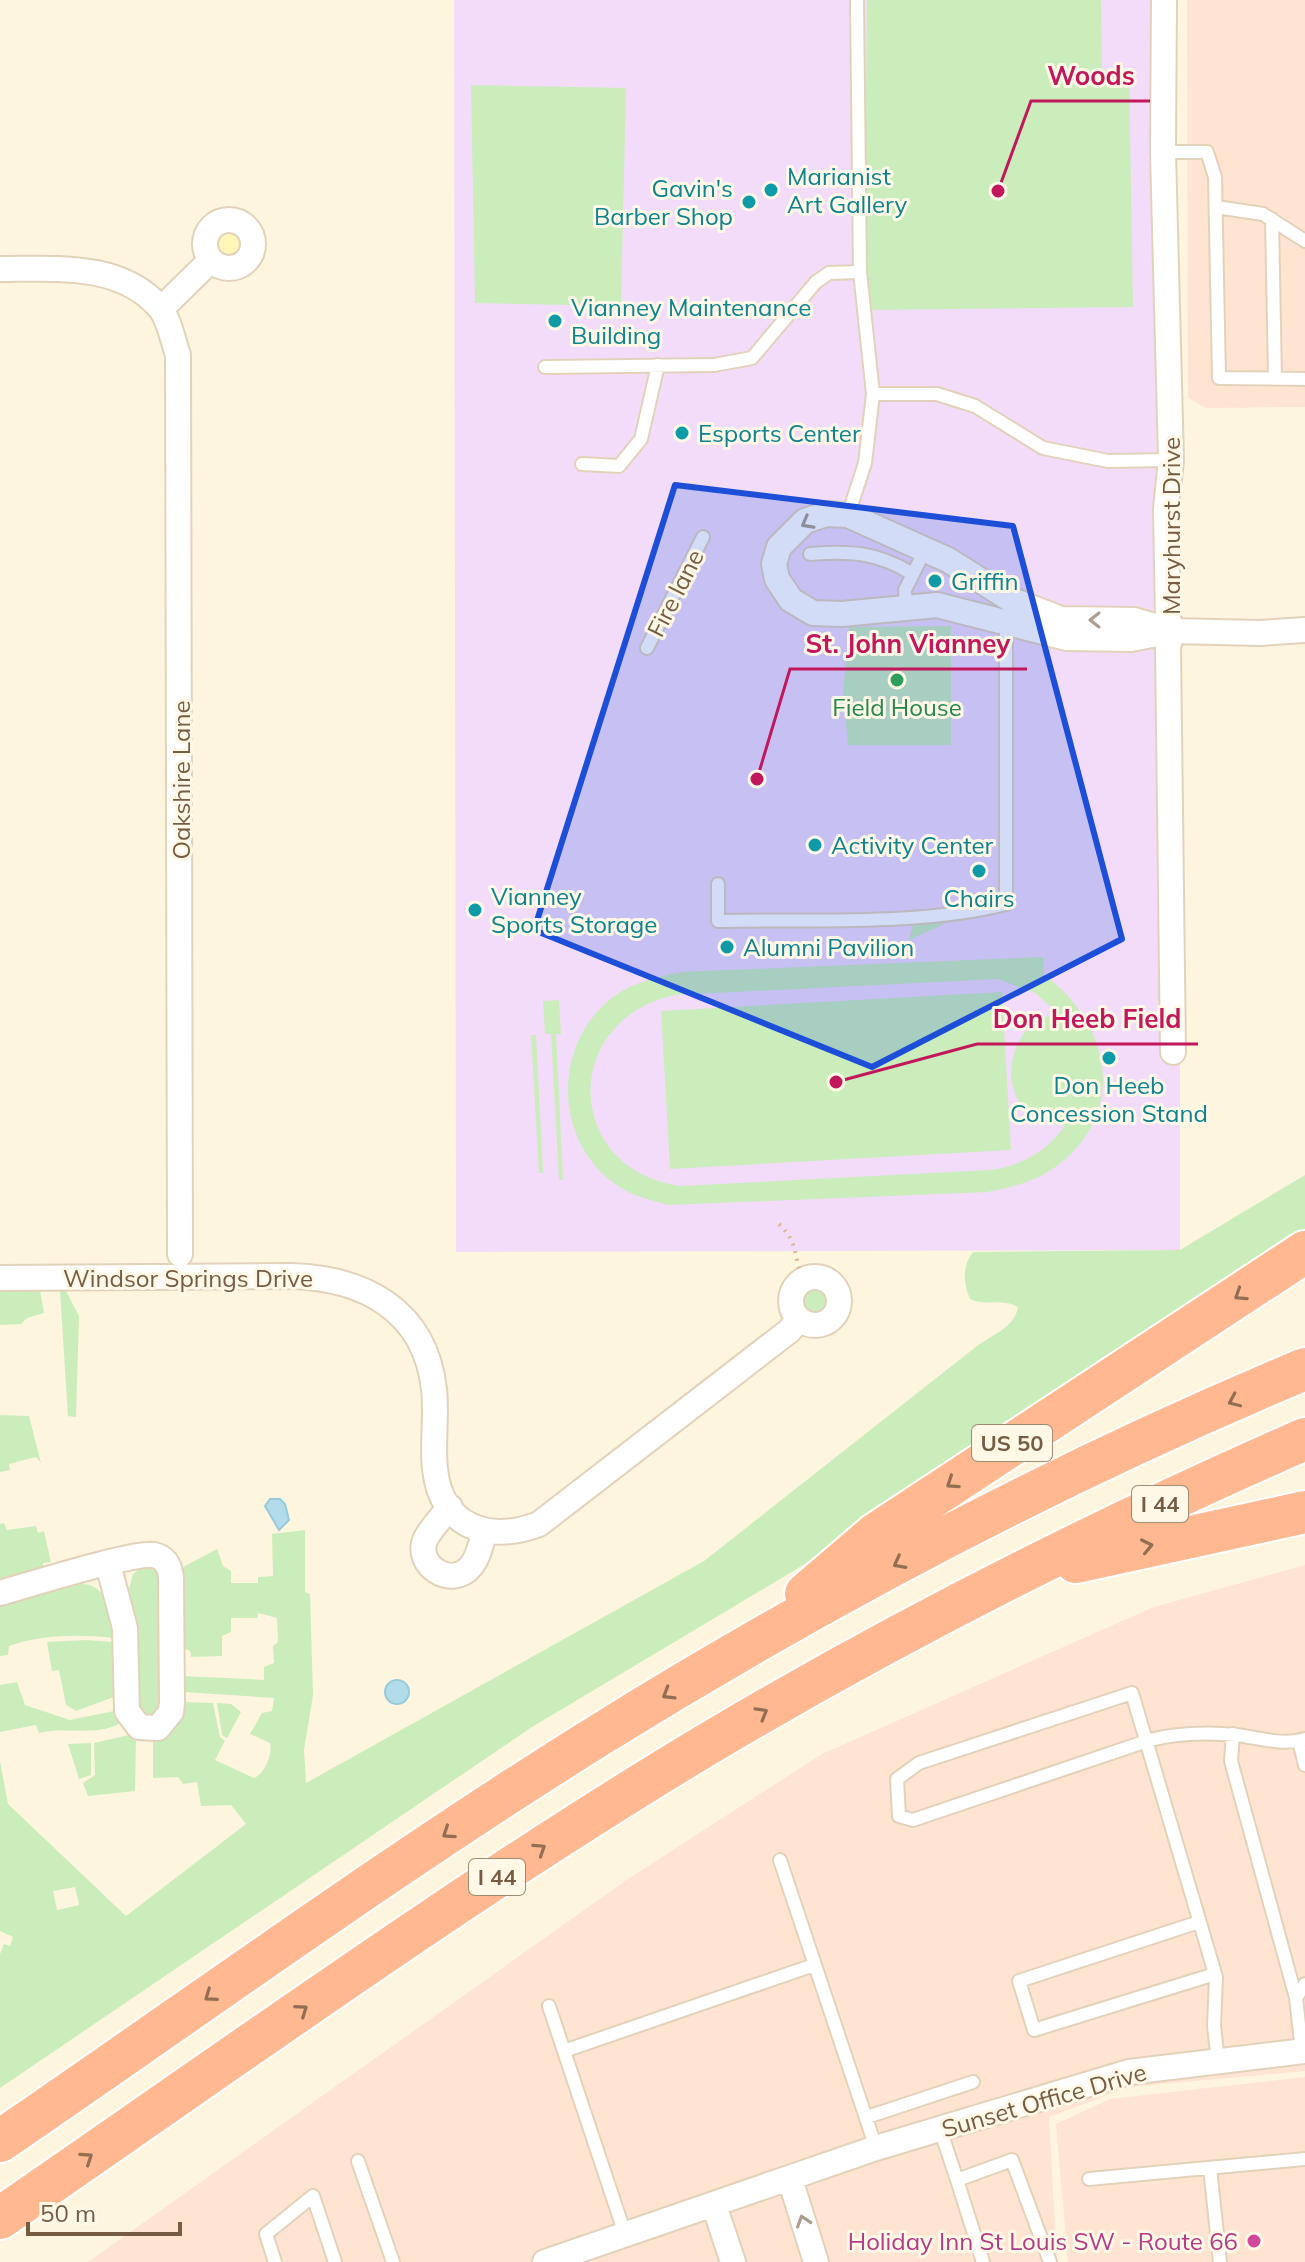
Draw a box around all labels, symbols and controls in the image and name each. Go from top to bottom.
callout: Woods [1031,51,1150,101]
text: Woods [1047,59,1135,92]
place label: Marianist Art Gallery [787,161,908,219]
place label: Gavin's Barber Shop [594,173,733,231]
marker: Marianist Art Gallery [762,181,780,199]
marker: Gavin's Barber Shop [740,193,758,211]
place label: Vianney Maintenance Building [571,292,811,350]
marker: Vianney Maintenance Building [546,312,564,330]
place label: Esports Center [698,418,861,448]
marker: Esports Center [673,424,691,442]
street label: Maryhurst Drive [1156,437,1186,615]
one-way arrow [801,514,815,529]
street label: Fire lane [640,544,710,642]
place label: Griffin [951,566,1019,596]
marker: Griffin [926,572,944,590]
one-way arrow [1088,611,1101,629]
callout: St. John Vianney [790,619,1027,669]
text: St. John Vianney [806,627,1011,660]
marker: Field House [888,671,906,689]
place label: Field House [832,692,962,722]
street label: Oakshire Lane [166,700,196,860]
place label: Activity Center [831,830,994,860]
marker: Activity Center [806,836,824,854]
marker: Chairs [970,862,988,880]
place label: Vianney Sports Storage [491,881,657,939]
place label: Chairs [943,883,1015,913]
marker: Vianney Sports Storage [466,901,484,919]
place label: Alumni Pavilion [743,932,914,962]
marker: Alumni Pavilion [718,938,736,956]
callout: Don Heeb Field [977,994,1198,1044]
text: Don Heeb Field [993,1002,1181,1035]
marker: Don Heeb Concession Stand [1100,1049,1118,1067]
place label: Don Heeb Concession Stand [1010,1070,1208,1128]
street label: Windsor Springs Drive [63,1263,313,1293]
one-way arrow [1234,1285,1248,1300]
one-way arrow [1227,1391,1242,1407]
road number: US 50 [972,1425,1052,1461]
one-way arrow [946,1474,961,1489]
road number: I 44 [1132,1486,1188,1522]
one-way arrow [1141,1539,1154,1556]
one-way arrow [893,1554,907,1569]
one-way arrow [662,1685,677,1700]
one-way arrow [753,1707,768,1723]
one-way arrow [442,1824,457,1839]
one-way arrow [531,1843,546,1858]
road number: I 44 [469,1859,525,1895]
one-way arrow [205,1986,219,2001]
one-way arrow [293,2005,307,2020]
street label: Sunset Office Drive [938,2056,1150,2144]
one-way arrow [79,2153,93,2168]
scale bar [28,2186,180,2236]
text: 50 m [40,2198,96,2228]
one-way arrow [796,2214,812,2228]
place label: Holiday Inn St Louis SW - Route 66 [848,2226,1238,2256]
marker: Holiday Inn St Louis SW - Route 66 [1245,2232,1263,2250]

